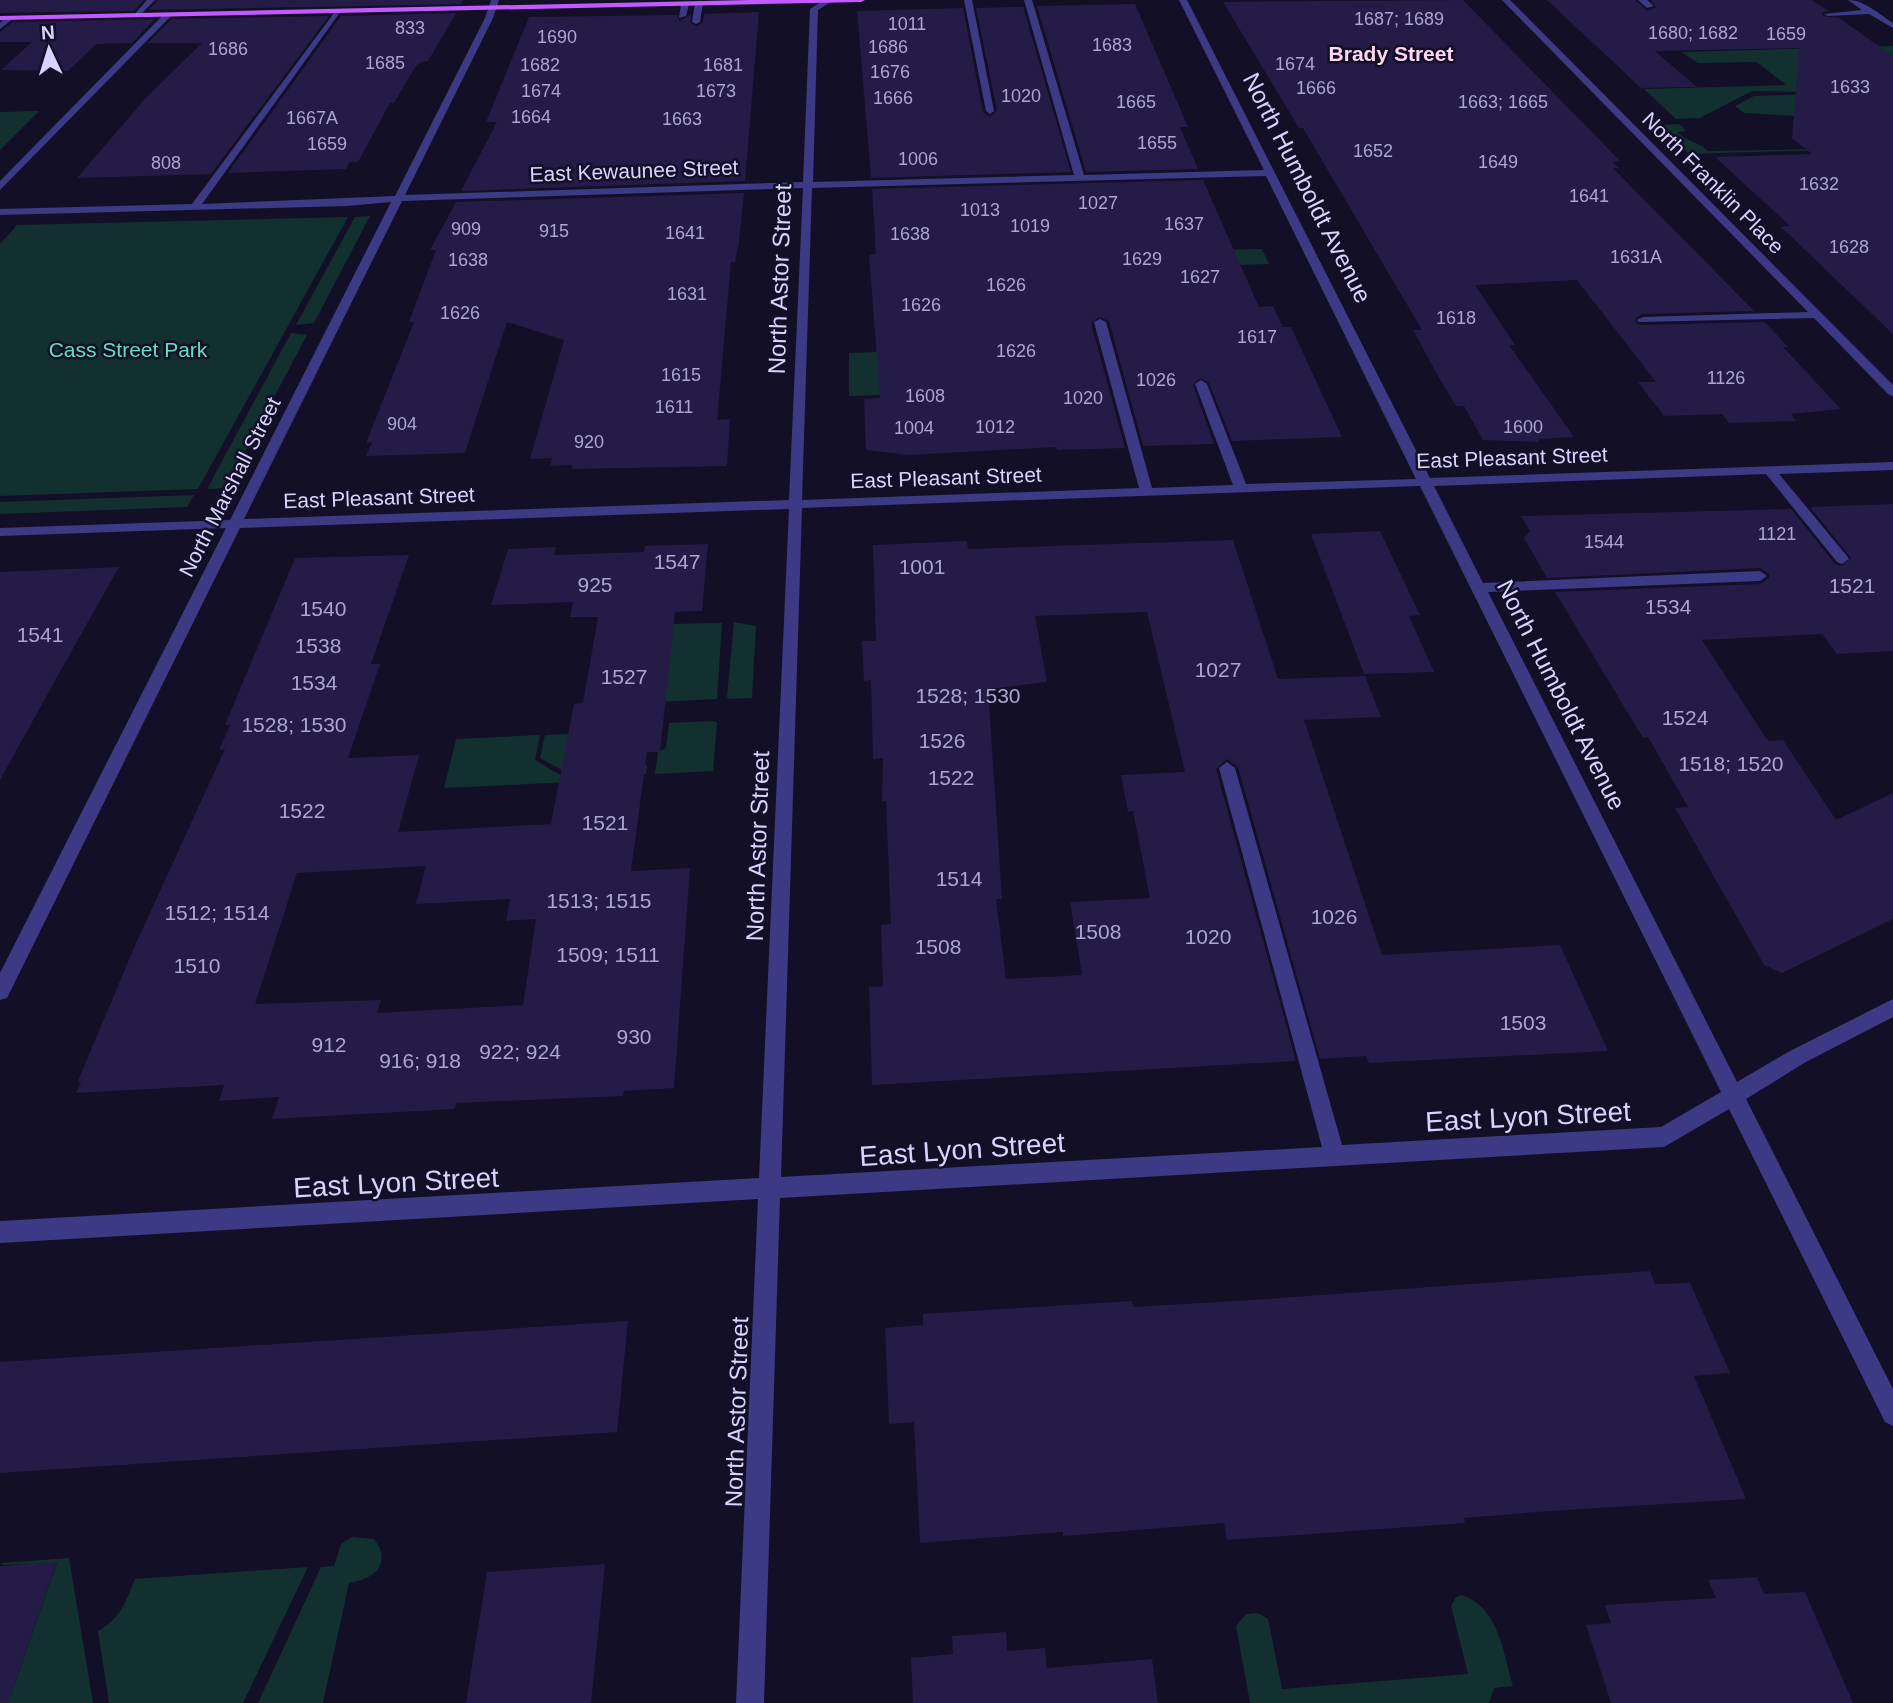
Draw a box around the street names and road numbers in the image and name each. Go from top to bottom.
street label: North Humboldt Avenue [1238,68,1377,307]
street label: North Franklin Place [1638,107,1789,258]
street label: East Kewaunee Street [529,155,739,186]
street label: North Astor Street [763,183,796,375]
street label: North Marshall Street [174,393,285,580]
street label: East Pleasant Street [1416,443,1608,472]
street label: East Pleasant Street [850,463,1042,492]
street label: East Pleasant Street [283,483,475,512]
street label: North Humboldt Avenue [1492,575,1631,814]
street label: North Astor Street [741,750,774,942]
street label: East Lyon Street [1424,1096,1632,1137]
street label: East Lyon Street [858,1127,1066,1172]
street label: East Lyon Street [292,1162,500,1203]
street label: North Astor Street [720,1316,753,1508]

